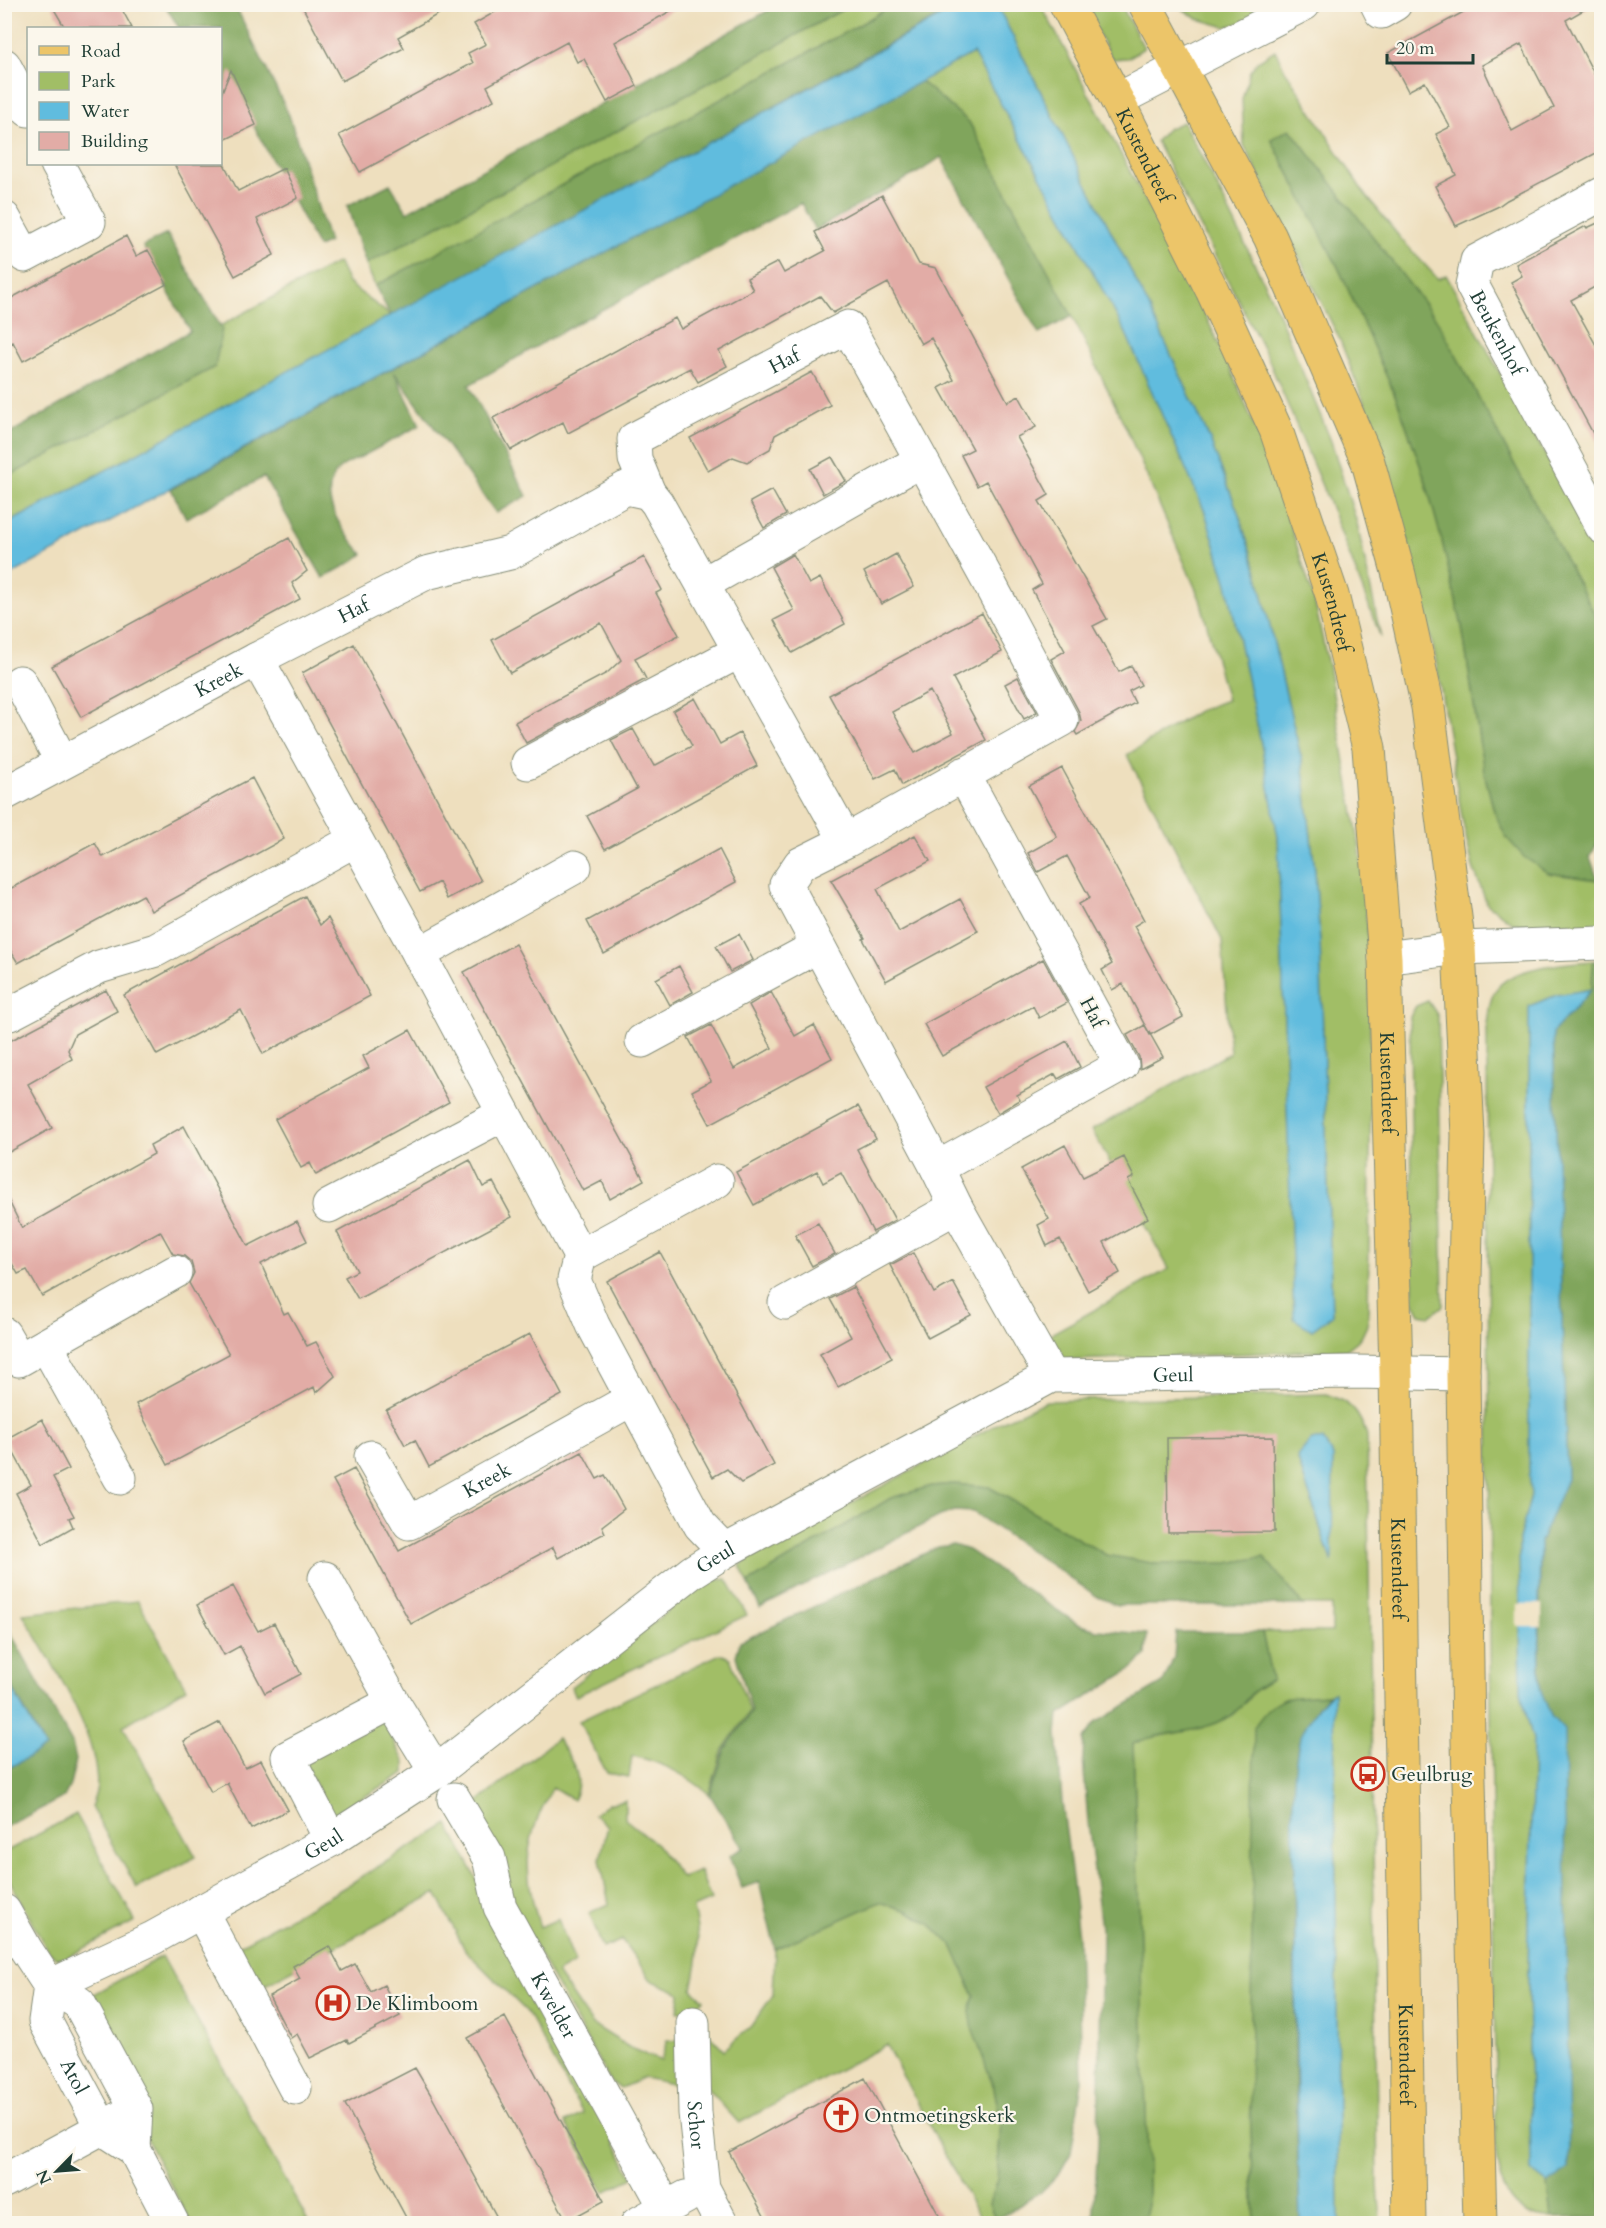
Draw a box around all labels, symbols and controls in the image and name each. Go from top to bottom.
legend [27,27,222,165]
scale bar [1387,27,1472,65]
text: 20 m [1396,36,1435,61]
text: Road [81,39,121,64]
text: Park [81,69,116,94]
text: Water [80,99,130,124]
street label: Kustendreef [1109,104,1180,209]
text: Building [81,129,149,154]
street label: Beukenhof [1463,285,1532,382]
street label: Haf [764,340,807,380]
street label: Kustendreef [1305,549,1359,657]
street label: Haf [333,590,376,630]
street label: Kreek [190,656,248,704]
street label: Haf [1073,992,1113,1035]
street label: Kustendreef [1373,1031,1403,1137]
street label: Geul [1152,1361,1194,1389]
street label: Kreek [458,1456,516,1504]
street label: Kustendreef [1384,1518,1413,1622]
street label: Geul [691,1535,739,1580]
bus stop icon: Geulbrug [1350,1756,1386,1792]
place label: Geulbrug [1391,1761,1473,1788]
street label: Geul [299,1823,348,1866]
street label: Kwelder [524,1967,583,2044]
hospital icon: De Klimboom [315,1985,351,2021]
place label: De Klimboom [356,1990,479,2017]
street label: Kustendreef [1392,2003,1420,2108]
street label: Atol [54,2054,94,2099]
church icon: Ontmoetingskerk [823,2097,859,2133]
street label: Schor [681,2101,712,2151]
place label: Ontmoetingskerk [864,2102,1015,2129]
north arrow [27,2141,87,2201]
text: N [31,2166,57,2188]

